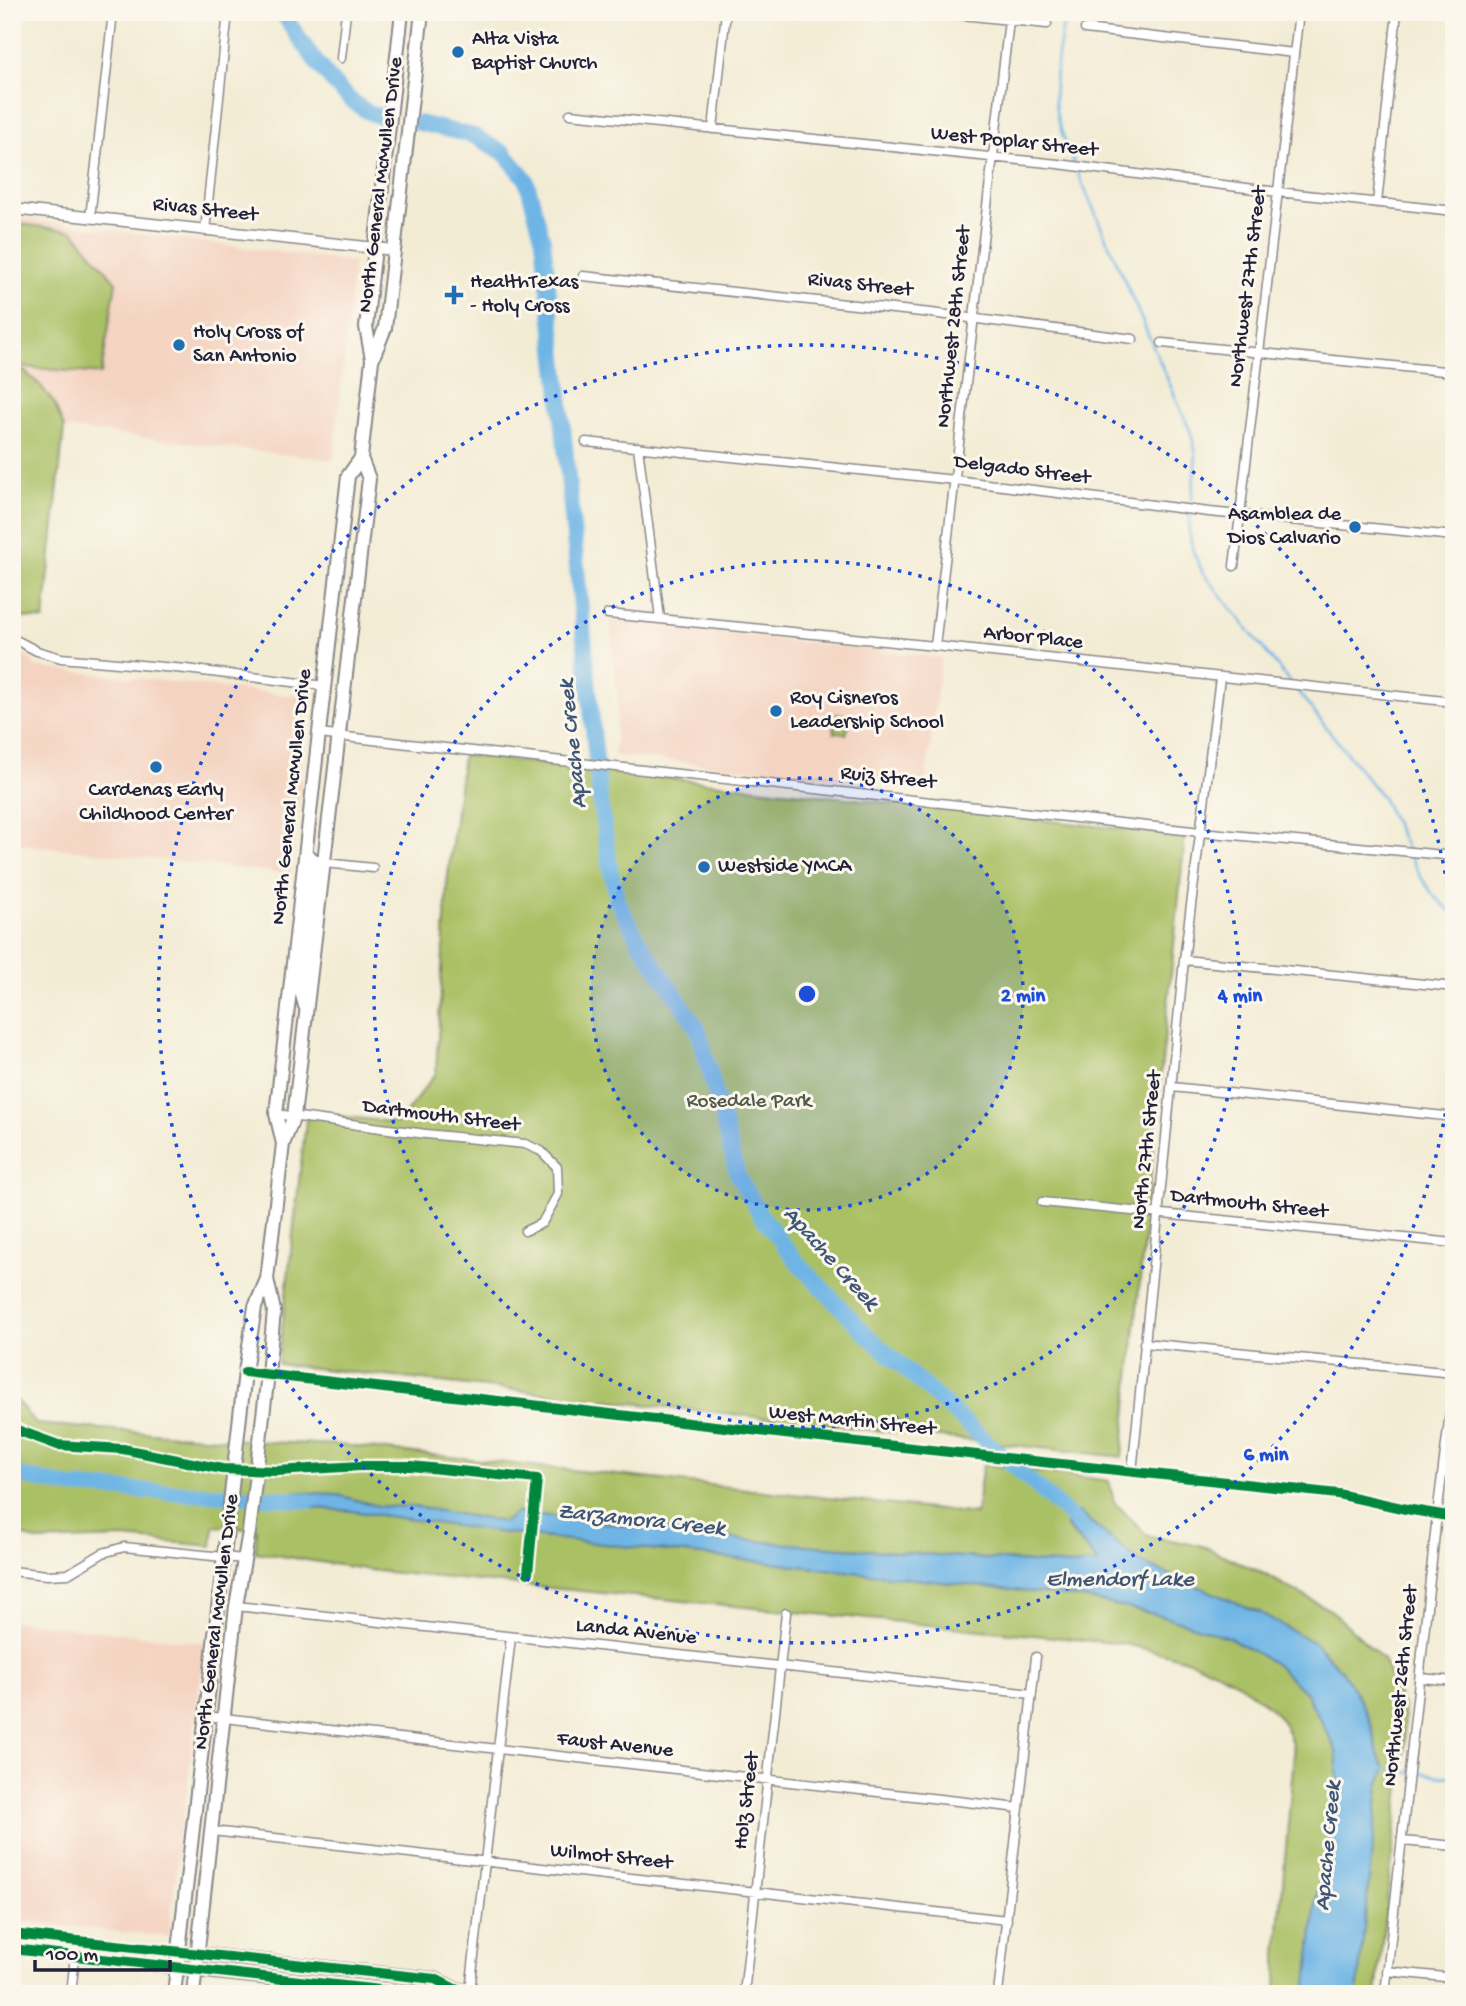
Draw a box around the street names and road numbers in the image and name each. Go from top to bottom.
street label: North General McMullen Drive [354,55,410,314]
street label: West Poplar Street [929,122,1101,164]
street label: Northwest 27th Street [1224,183,1274,389]
street label: Rivas Street [151,193,261,229]
street label: Northwest 28th Street [932,222,978,429]
street label: Rivas Street [806,268,916,304]
street label: Delgado Street [951,450,1094,492]
street label: Arbor Place [982,621,1085,657]
street label: North General McMullen Drive [267,667,319,926]
street label: Ruiz Street [839,762,939,797]
street label: North 27th Street [1127,1067,1169,1230]
street label: Dartmouth Street [359,1095,523,1139]
street label: Dartmouth Street [1167,1184,1331,1226]
street label: West Martin Street [767,1401,939,1443]
street label: North General McMullen Drive [190,1492,246,1751]
street label: Northwest 26th Street [1379,1582,1425,1788]
street label: Landa Avenue [574,1614,699,1652]
street label: Faust Avenue [555,1727,675,1765]
street label: Holz Street [730,1749,767,1851]
street label: Wilmot Street [549,1839,676,1877]

